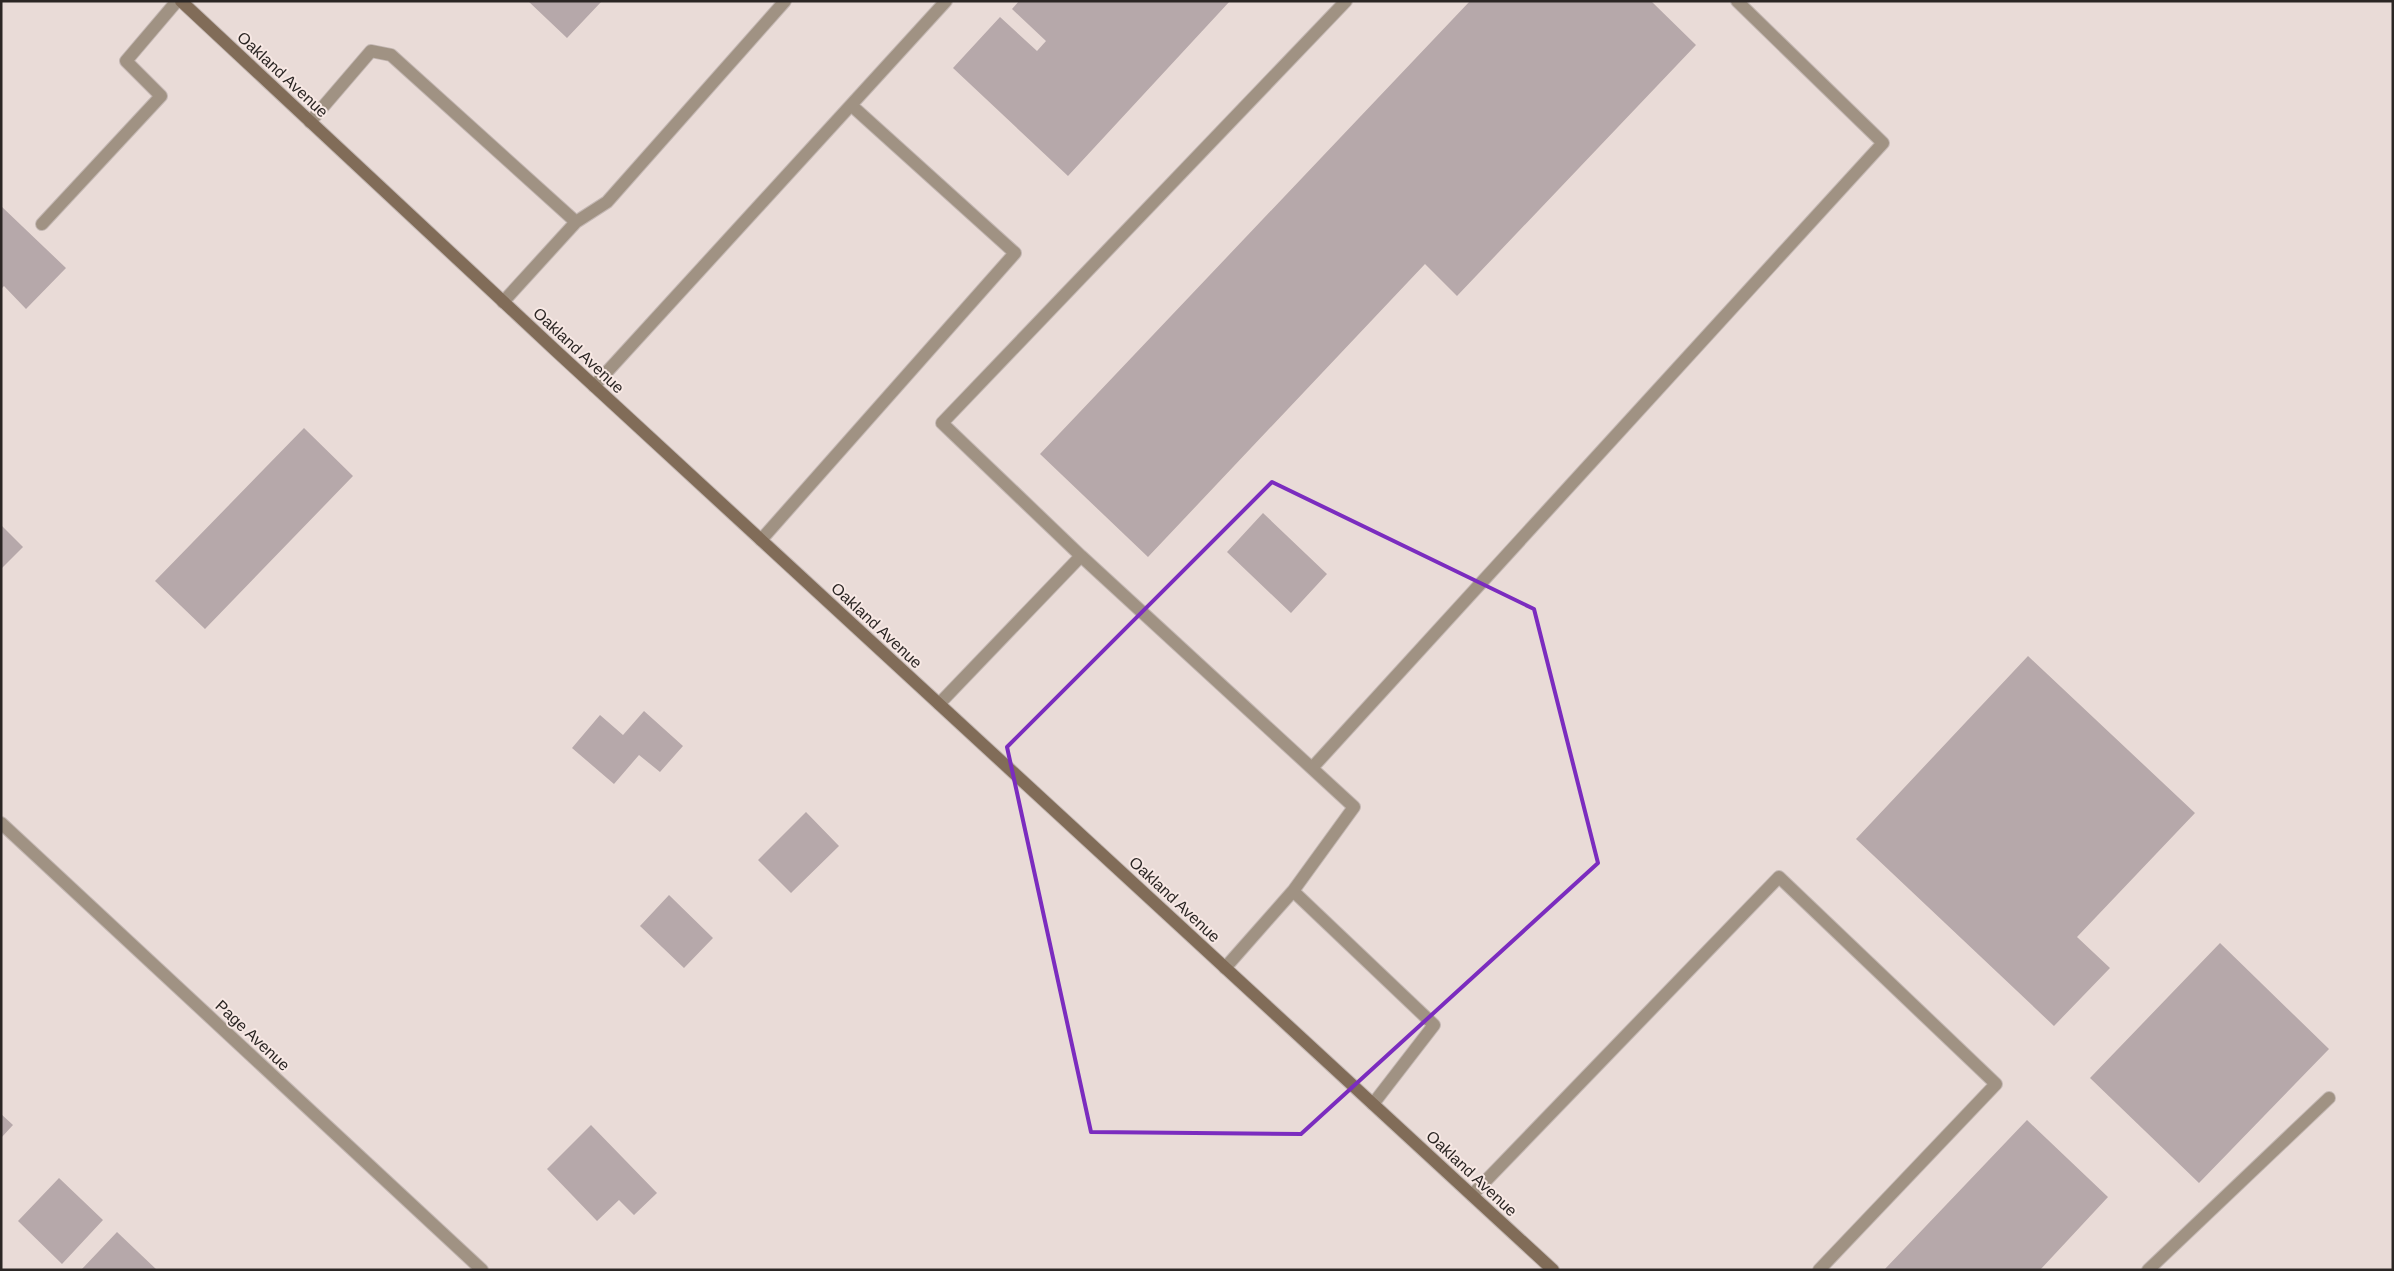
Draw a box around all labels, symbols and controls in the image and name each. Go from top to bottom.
street label: Oakland Avenue [234,28,331,121]
street label: Oakland Avenue [530,304,627,397]
street label: Oakland Avenue [828,579,925,672]
street label: Oakland Avenue [1126,853,1223,946]
street label: Page Avenue [212,997,293,1074]
street label: Oakland Avenue [1423,1127,1520,1220]

